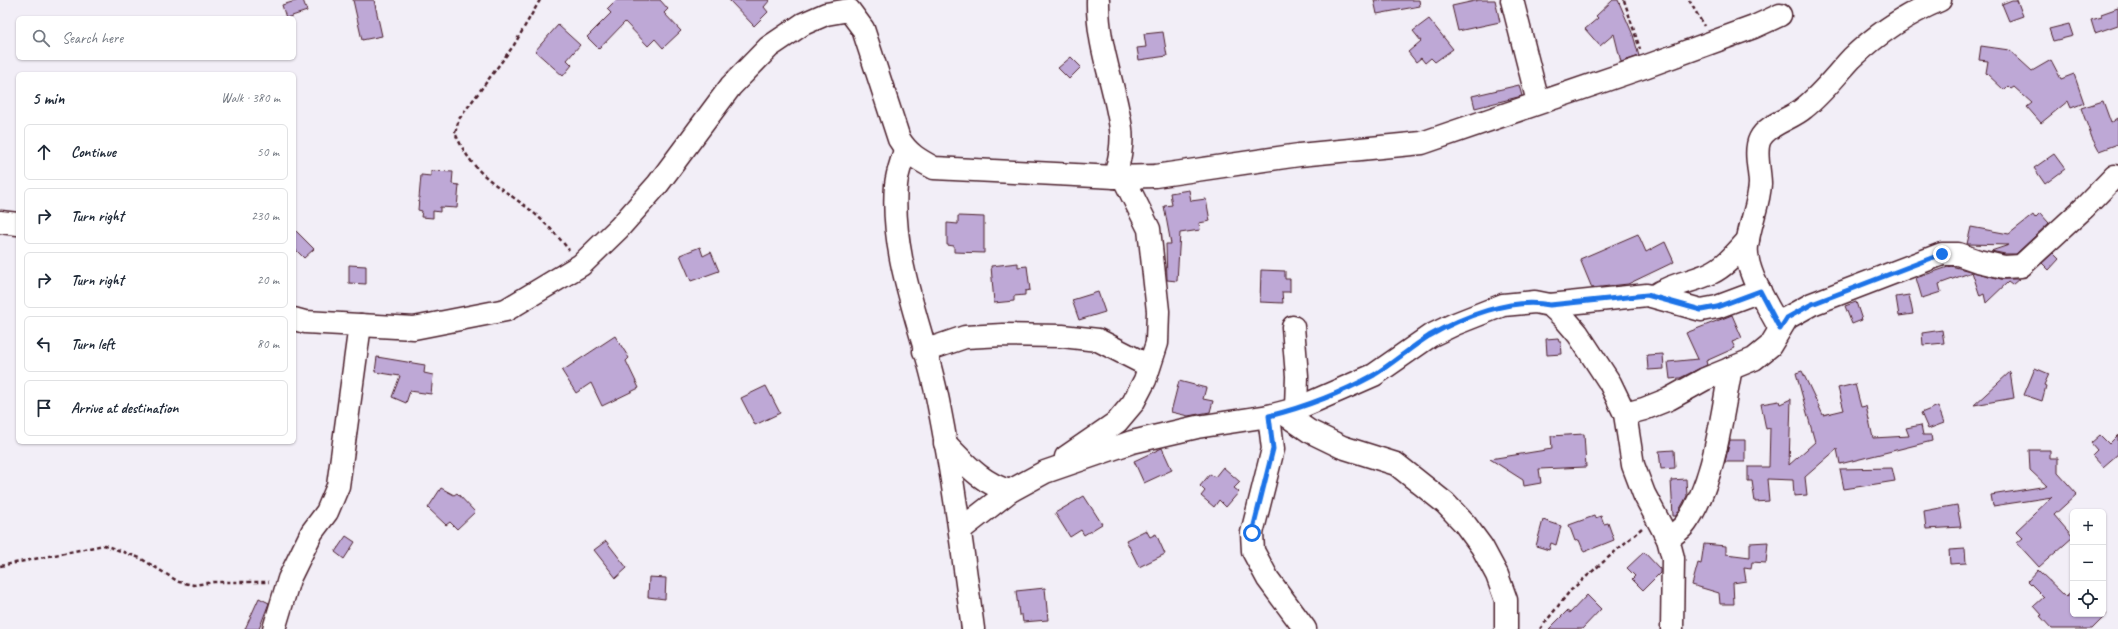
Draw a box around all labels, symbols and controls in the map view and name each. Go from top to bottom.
search box [16,16,296,60]
icon: search [30,27,52,49]
text: Search here [62,29,123,48]
text: 5 min [32,88,64,109]
text: Walk · 380 m [221,90,280,106]
icon: ahead [33,141,55,163]
text: Continue [71,143,116,162]
text: 50 m [257,144,279,160]
icon: right [33,205,55,227]
text: Turn right [71,207,124,226]
text: 230 m [251,208,279,224]
route end [1933,245,1951,263]
icon: right [33,269,55,291]
text: Turn right [71,271,124,290]
text: 20 m [257,272,279,288]
icon: left [33,333,55,355]
text: Turn left [71,335,114,354]
text: 80 m [257,336,279,352]
icon: arrive [33,397,55,419]
text: Arrive at destination [71,399,178,418]
map controls [2070,509,2106,617]
button: + [2070,509,2106,545]
route start [1243,524,1261,542]
button: − [2070,545,2106,581]
button: locate [2070,581,2106,617]

